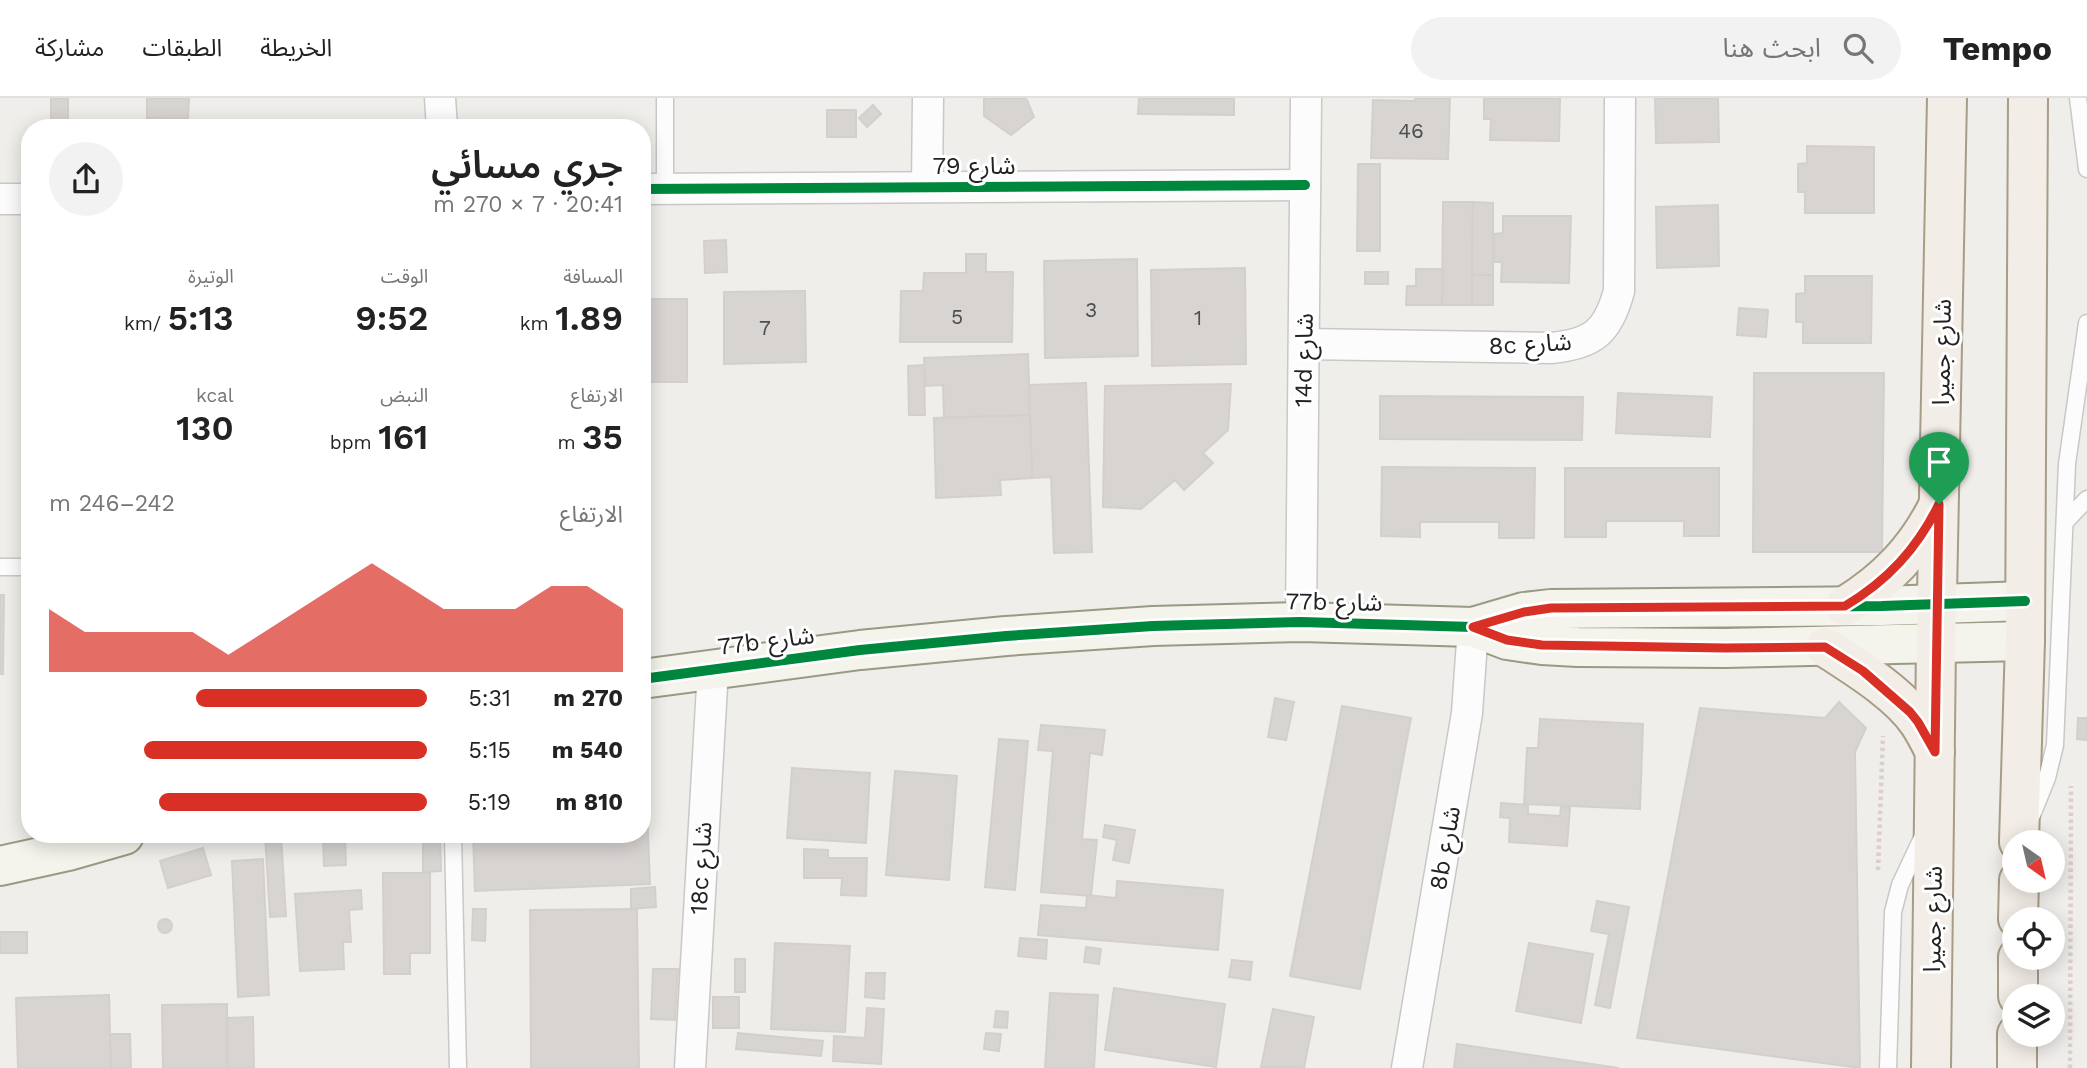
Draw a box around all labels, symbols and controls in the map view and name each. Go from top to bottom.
search box [1411,17,1901,80]
icon: search [1839,29,1877,67]
text: Tempo [1943,29,2052,68]
text: ابحث هنا [1722,33,1821,63]
text: مشاركة [35,34,104,62]
text: الطبقات [142,34,222,62]
text: الخريطة [260,34,332,62]
house number: 46 [1398,118,1424,143]
button: share [49,142,123,216]
text: جري مسائي [431,143,623,187]
street label: شارع 79 [932,152,1016,183]
text: 20:41 · 7 × 270 m [433,191,623,218]
text: الوتيرة [188,265,234,288]
text: الوقت [381,265,428,288]
text: المسافة [563,265,623,288]
text: 5:13 [168,297,234,339]
text: 9:52 [355,297,428,339]
text: 1.89 [555,297,623,339]
house number: 3 [1085,297,1097,322]
street label: شارع جميرا [1927,298,1960,406]
house number: 5 [951,304,963,329]
house number: 1 [1194,305,1202,330]
text: /km [124,312,168,335]
text: km [520,312,555,335]
street label: 14d شارع [1289,313,1322,407]
house number: 7 [759,315,771,340]
street label: 8c شارع [1488,328,1572,363]
text: kcal [196,384,234,407]
text: النبض [380,384,428,407]
text: الارتفاع [571,384,623,407]
text: 130 [176,407,234,449]
text: 161 [378,416,428,458]
text: 35 [582,416,623,458]
text: bpm [330,431,378,454]
text: m [557,431,582,454]
pin [1909,432,1969,504]
icon: arrive [1920,443,1958,481]
text: 242–246 m [49,490,175,517]
text: الارتفاع [560,501,623,528]
street label: 77b شارع [1285,587,1383,620]
street label: 77b شارع [716,621,816,664]
text: 5:31 [468,685,511,712]
text: 270 m [553,685,623,712]
text: 5:15 [468,737,511,764]
text: 540 m [552,737,623,764]
text: 5:19 [468,789,511,816]
text: 810 m [556,789,623,816]
street label: 8b شارع [1424,804,1469,893]
street label: 18c شارع [685,821,720,915]
north arrow [2002,830,2065,892]
map controls [2002,830,2065,1047]
street label: شارع جميرا [1918,865,1951,973]
button: locate [2002,907,2065,970]
button: layers [2002,984,2065,1047]

